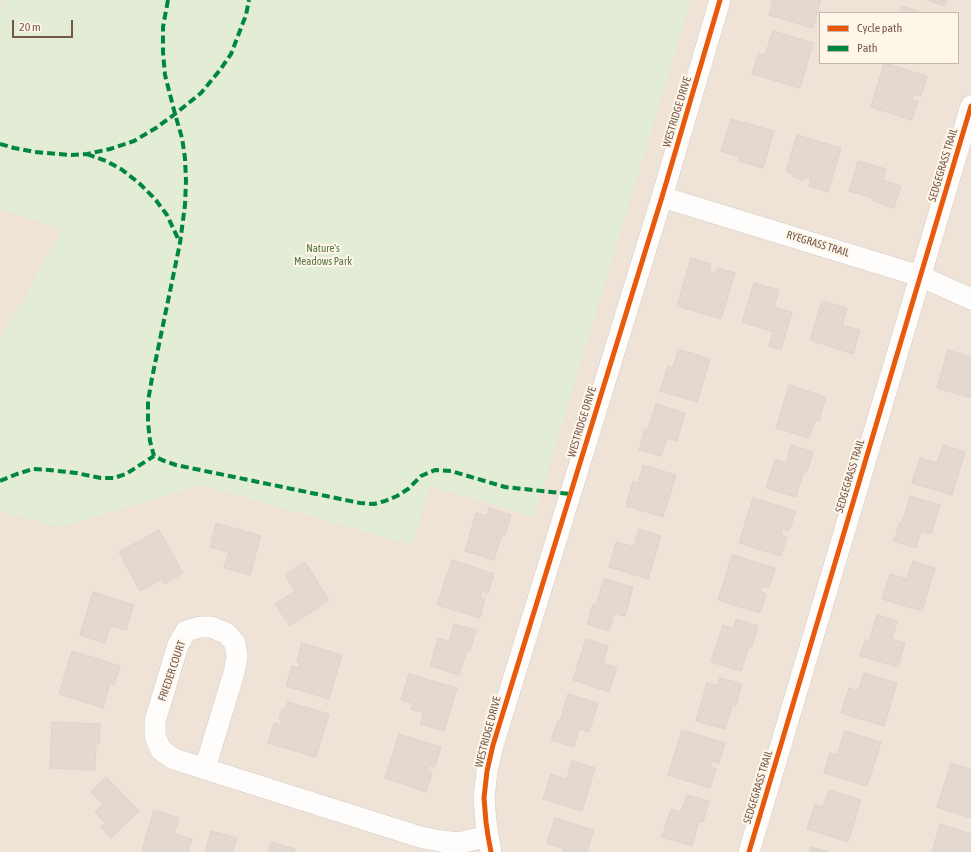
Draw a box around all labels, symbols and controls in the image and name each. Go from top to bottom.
scale bar [14,12,75,38]
legend [819,12,959,64]
text: 20 m [19,20,41,34]
text: Cycle path [857,21,902,35]
text: Path [857,41,878,55]
street label: WESTRIDGE DRIVE [660,75,694,149]
street label: SEDGEGRASS TRAIL [926,127,960,203]
street label: RYEGRASS TRAIL [785,228,851,260]
park label: Nature's Meadows Park [294,242,352,268]
street label: WESTRIDGE DRIVE [565,385,599,459]
street label: SEDGEGRASS TRAIL [833,438,867,514]
street label: FRIEDER COURT [155,639,189,703]
street label: WESTRIDGE DRIVE [472,695,504,769]
street label: SEDGEGRASS TRAIL [741,749,775,825]

